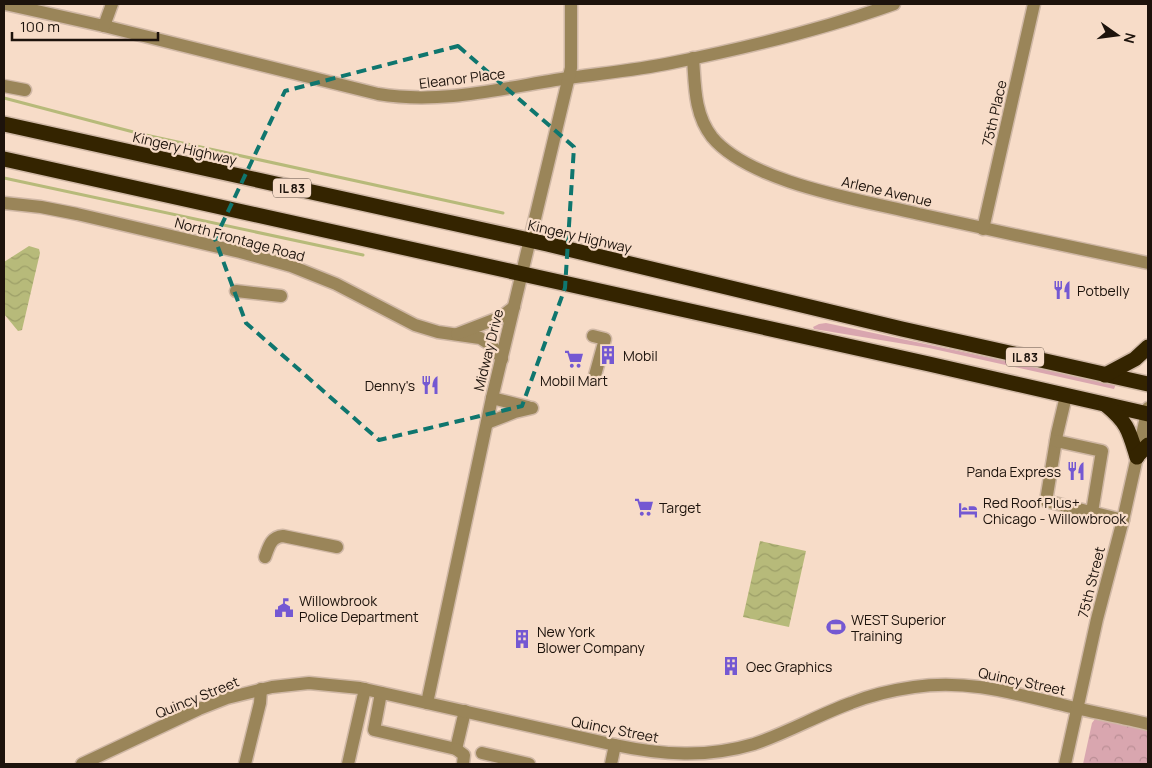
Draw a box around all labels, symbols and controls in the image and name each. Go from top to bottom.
scale bar [12,10,159,42]
north arrow [1092,10,1142,60]
text: 100 m [20,16,60,37]
text: N [1120,31,1141,45]
street label: Eleanor Place [418,63,506,93]
street label: 75th Place [977,78,1011,148]
street label: Kingery Highway [131,127,239,169]
street label: Arlene Avenue [840,171,934,211]
road number: IL 83 [273,178,311,198]
street label: North Frontage Road [173,212,307,266]
street label: Kingery Highway [526,215,634,257]
restaurant icon: Potbelly [1051,279,1073,301]
place label: Potbelly [1077,281,1130,300]
street label: Midway Drive [469,307,507,393]
building icon: Mobil [597,344,619,366]
place label: Mobil [623,346,658,365]
supermarket icon: Mobil Mart [563,348,585,370]
road number: IL 83 [1006,348,1044,367]
place label: Mobil Mart [540,371,608,390]
restaurant icon: Denny's [419,374,441,396]
place label: Denny's [365,376,415,395]
restaurant icon: Panda Express [1065,460,1087,482]
place label: Panda Express [967,462,1061,481]
place label: Red Roof Plus+ Chicago - Willowbrook [983,493,1127,528]
supermarket icon: Target [633,496,655,518]
place label: Target [659,498,701,517]
hotel icon: Red Roof Plus+ Chicago - Willowbrook [957,499,979,521]
street label: 75th Street [1073,544,1109,620]
place label: Willowbrook Police Department [299,591,419,626]
public building icon: Willowbrook Police Department [273,597,295,619]
place label: WEST Superior Training [851,610,946,645]
sports icon: WEST Superior Training [825,616,847,638]
place label: New York Blower Company [537,622,646,657]
building icon: New York Blower Company [511,628,533,650]
building icon: Oec Graphics [720,655,742,677]
place label: Oec Graphics [746,657,832,676]
street label: Quincy Street [977,662,1068,700]
street label: Quincy Street [152,671,242,722]
street label: Quincy Street [570,711,661,747]

